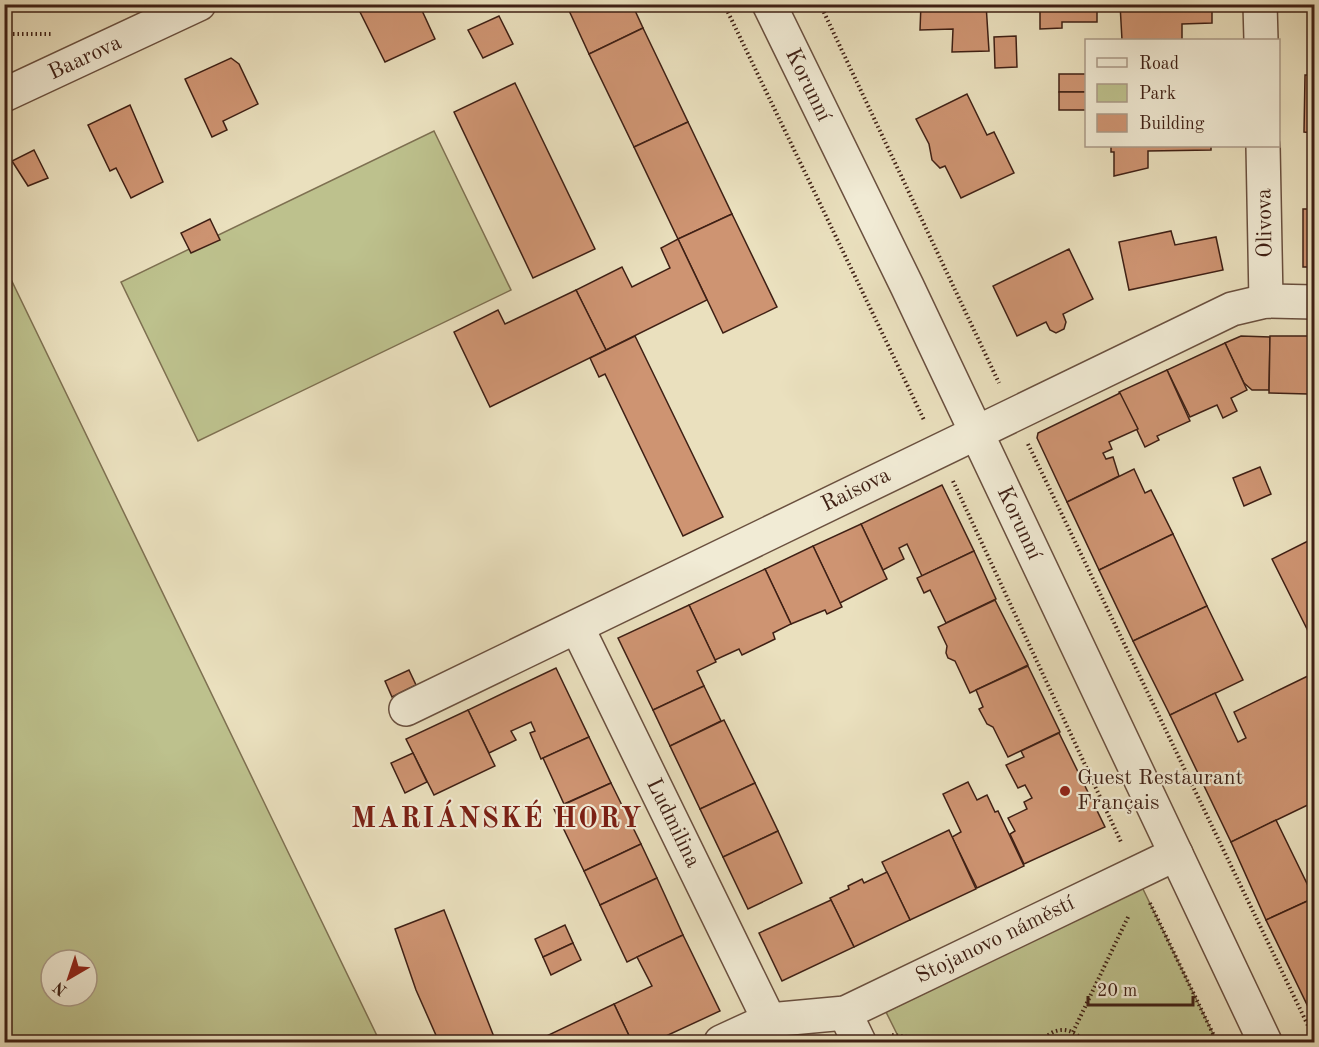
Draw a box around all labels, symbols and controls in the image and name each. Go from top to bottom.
street label: Baarova [45,32,125,84]
legend [1085,39,1280,147]
street label: Korunní [781,45,835,126]
text: Road [1139,55,1179,73]
text: Park [1139,85,1176,103]
text: Building [1139,115,1205,133]
street label: Olivova [1253,188,1277,258]
street label: Raisova [818,464,894,516]
street label: Korunní [993,483,1046,564]
place label: Guest Restaurant Français [1077,767,1243,814]
street label: Ludmilina [642,775,704,871]
marker: Guest Restaurant Français [1058,784,1072,798]
district label: MARIÁNSKÉ HORY [351,799,643,834]
street label: Stojanovo náměstí [912,892,1079,988]
north arrow [39,948,99,1008]
scale bar [1088,969,1193,1007]
text: N [50,978,71,998]
text: 20 m [1097,982,1137,1000]

